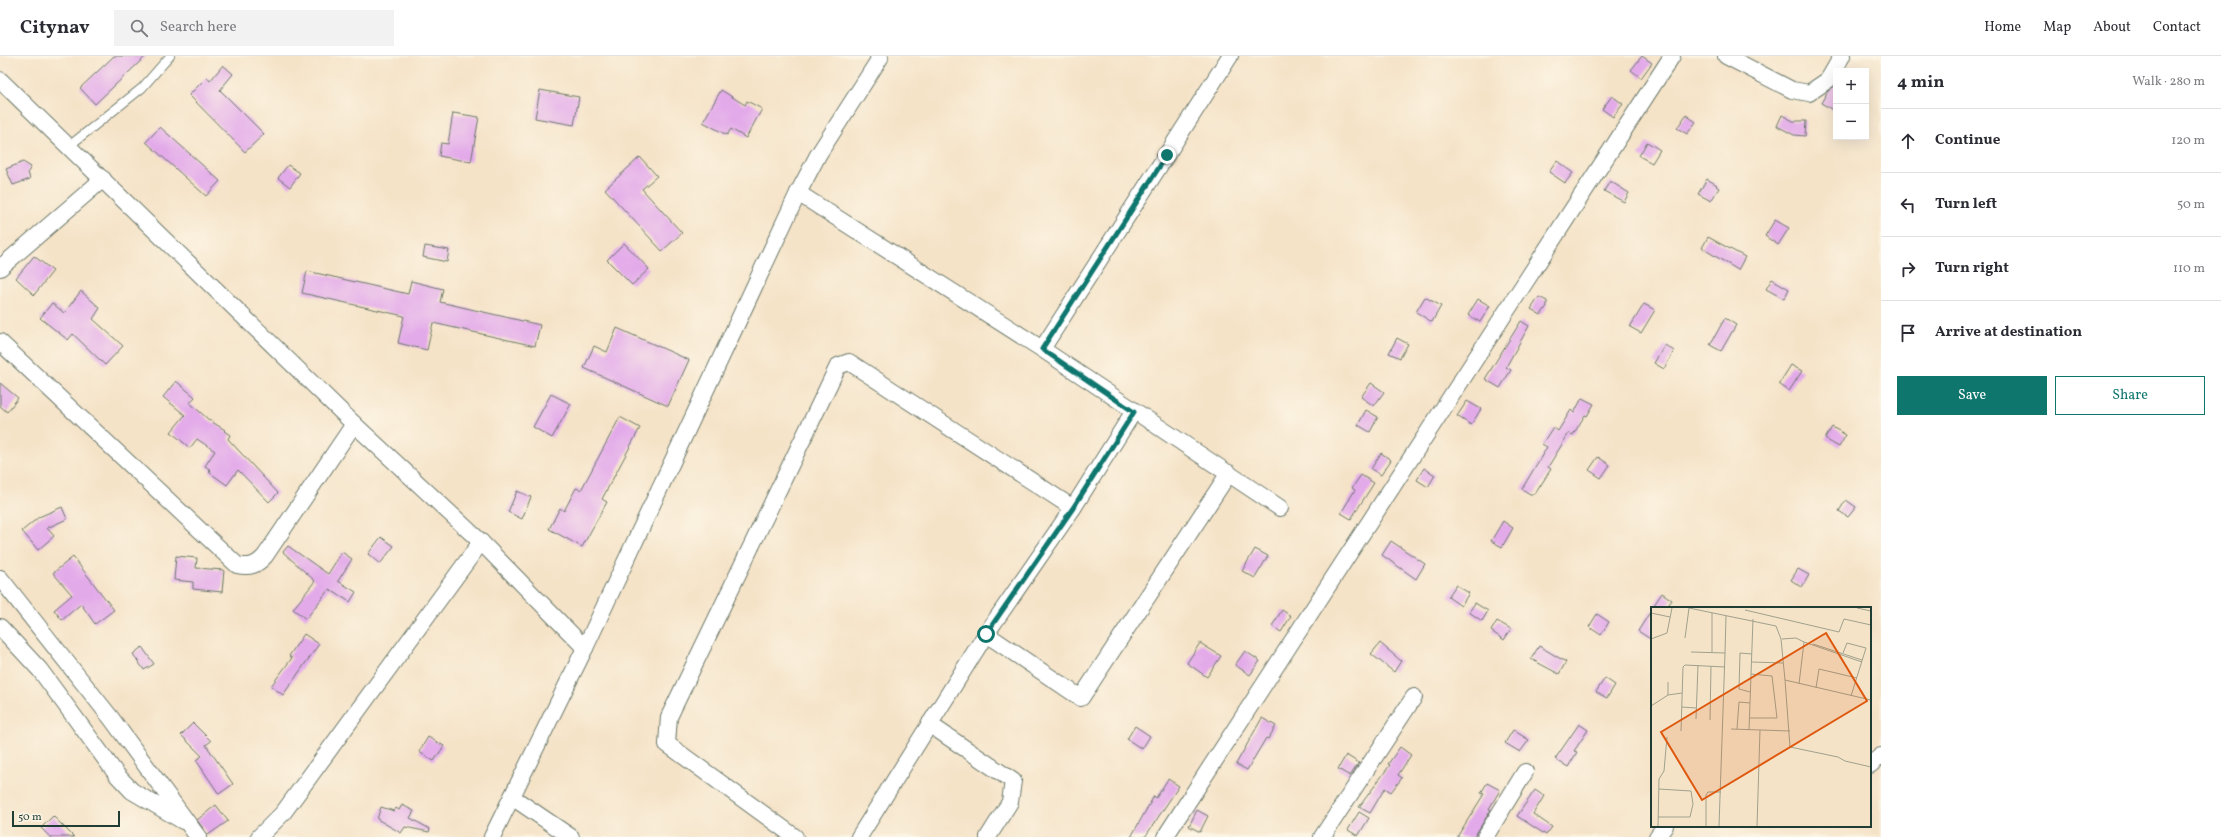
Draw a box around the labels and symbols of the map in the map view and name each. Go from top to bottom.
route end [1158,146,1176,164]
inset map [1651,607,1871,827]
route start [977,625,995,643]
scale bar [12,809,120,828]

